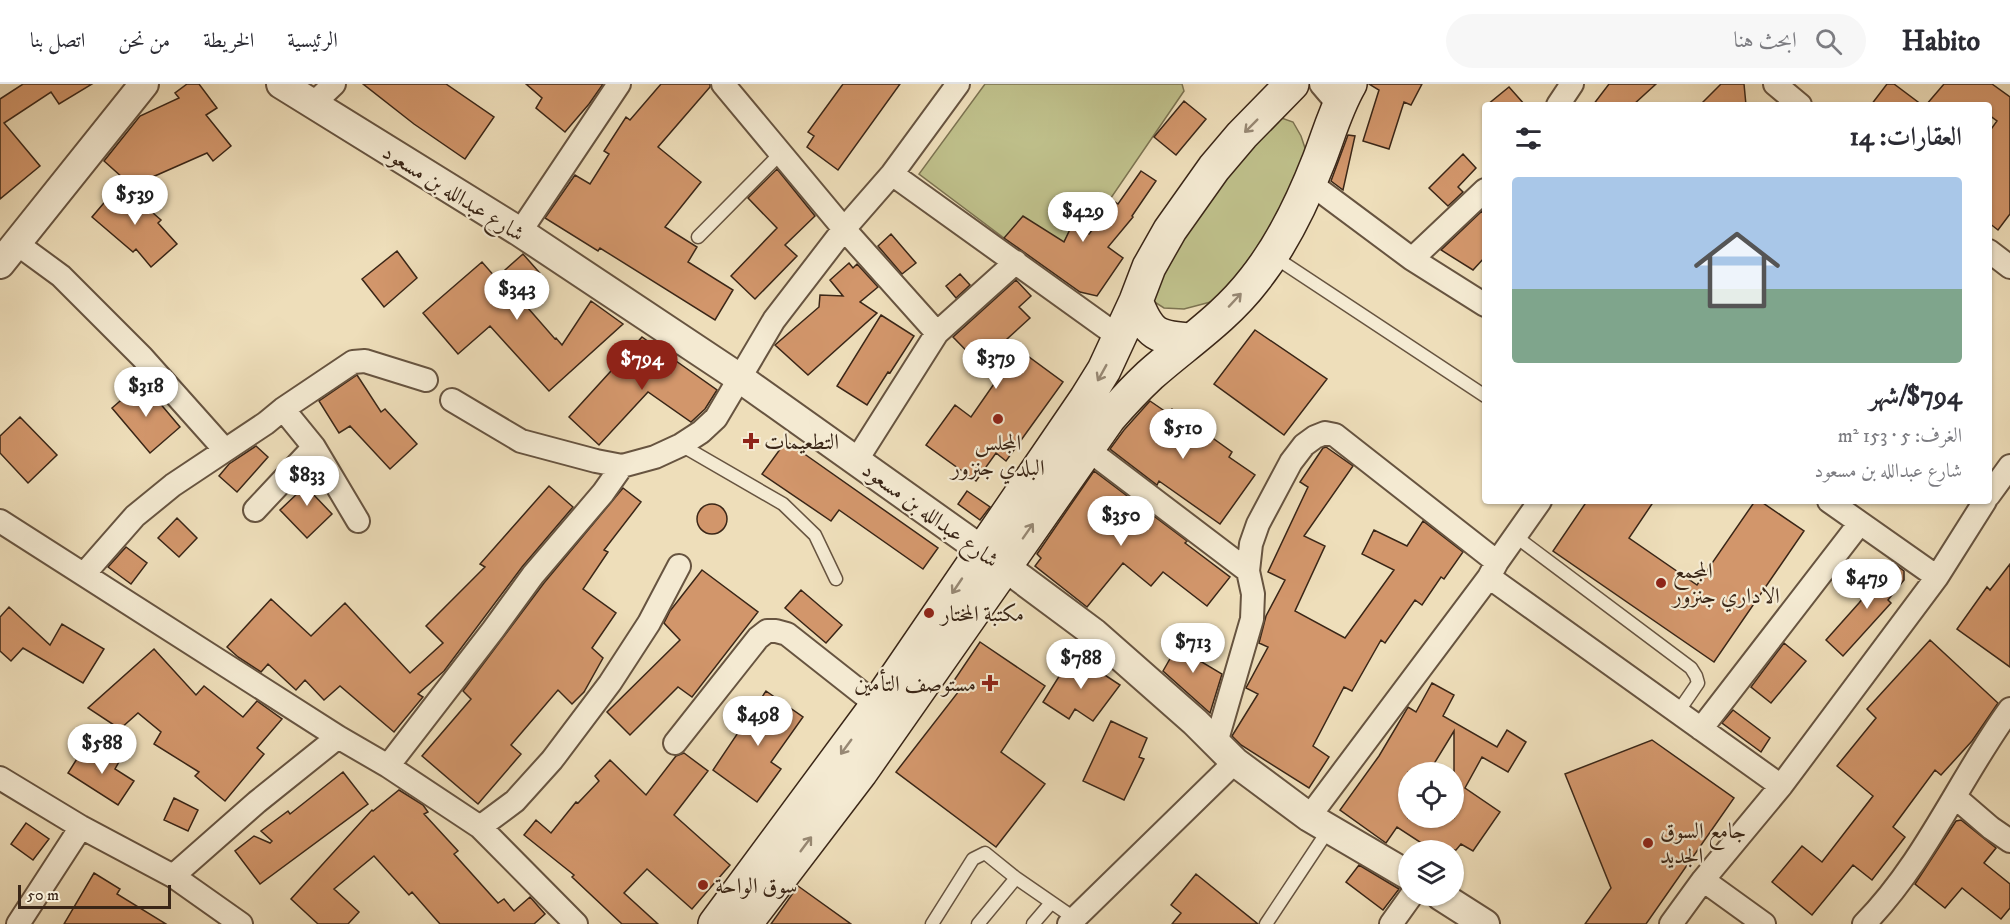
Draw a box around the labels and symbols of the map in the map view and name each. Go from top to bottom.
one-way arrow [1244,118,1259,133]
street label: شارع عبدالله بن مسعود [375,139,529,251]
pin: $539 [99,175,171,226]
pin: $429 [1047,192,1119,243]
pin: $343 [481,270,553,321]
one-way arrow [1228,293,1242,308]
pin: $379 [960,339,1032,390]
pin: $794 [606,340,678,391]
one-way arrow [1096,364,1108,381]
pin: $318 [110,367,182,418]
pin: $510 [1147,409,1219,460]
marker: المجلس البلدي جنزور [991,412,1005,426]
place label: التطعيمات [764,429,839,456]
place label: المجلس البلدي جنزور [949,430,1045,485]
marker: التطعيمات [742,432,760,450]
pin: $833 [271,456,343,507]
street label: شارع عبدالله بن مسعود [854,457,1004,577]
pin: $350 [1085,496,1157,547]
one-way arrow [1022,523,1034,540]
place label: المجمع الاداري جنزور [1671,558,1780,613]
pin: $479 [1831,559,1903,610]
marker: المجمع الاداري جنزور [1654,576,1668,590]
one-way arrow [951,578,963,594]
place label: مكتبة المختار [939,601,1024,628]
marker: مكتبة المختار [922,606,936,620]
pin: $713 [1157,623,1229,674]
pin: $788 [1045,639,1117,690]
place label: مستوصف التأمين [854,668,976,698]
marker: مستوصف التأمين [981,674,999,692]
pin: $498 [722,696,794,747]
pin: $588 [66,724,138,775]
one-way arrow [840,738,852,754]
place label: جامع السوق الجديد [1660,818,1746,870]
one-way arrow [799,836,812,852]
marker: جامع السوق الجديد [1641,836,1655,850]
place label: سوق الواحة [715,873,798,900]
marker: سوق الواحة [696,878,710,892]
scale bar [18,882,171,910]

